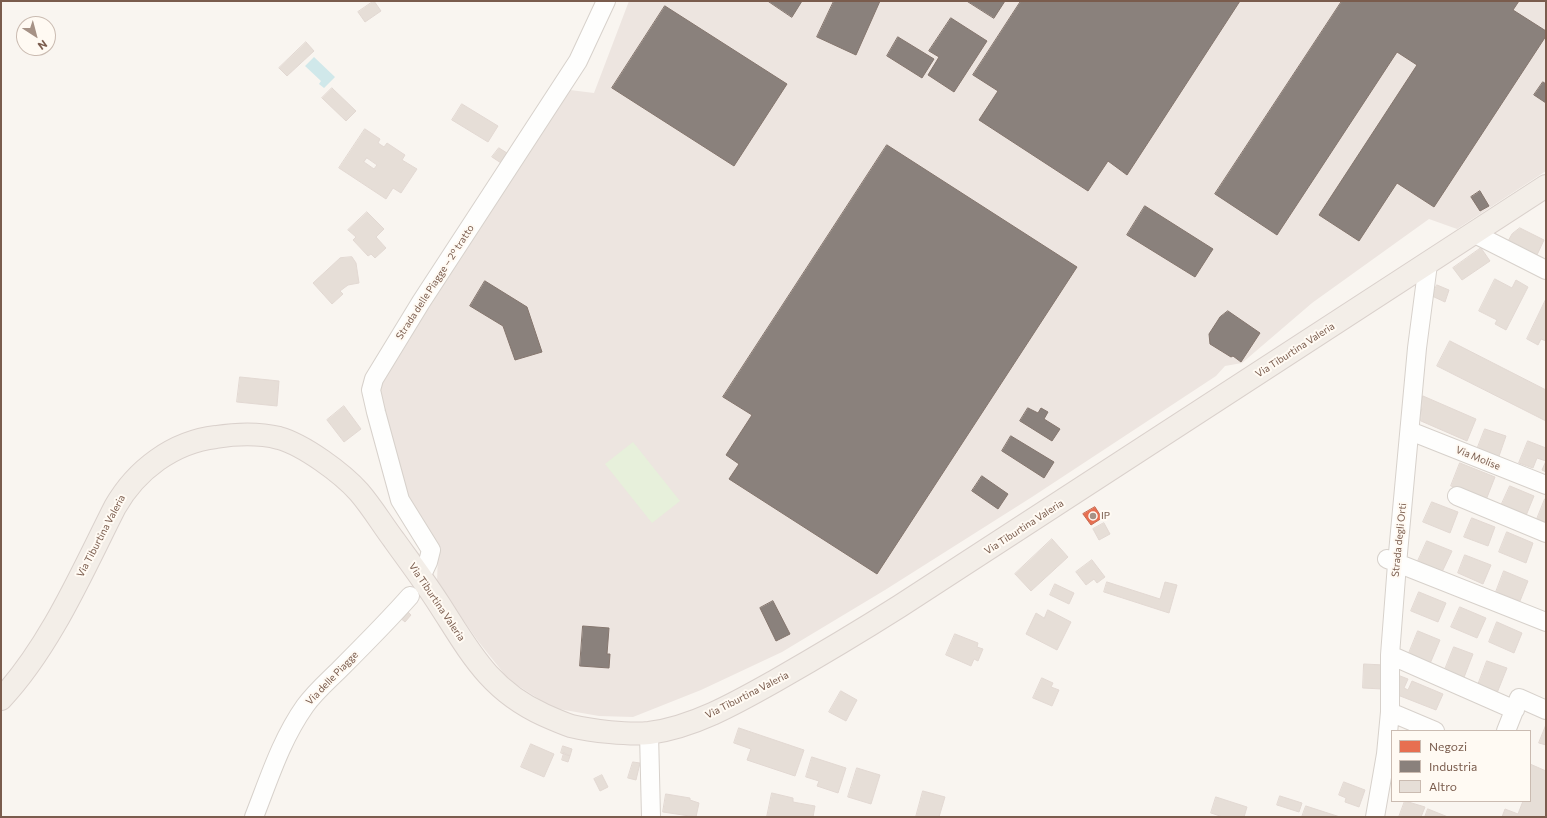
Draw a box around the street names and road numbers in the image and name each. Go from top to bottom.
street label: Strada delle Piagge – 2º tratto [393,222,477,342]
street label: Via Tiburtina Valeria [1253,320,1337,380]
street label: Via Molise [1454,444,1502,472]
street label: Via Tiburtina Valeria [74,493,128,579]
street label: Via Tiburtina Valeria [982,497,1066,557]
street label: Strada degli Orti [1389,502,1409,578]
street label: Via Tiburtina Valeria [406,561,468,643]
street label: Via delle Piagge [303,649,361,707]
street label: Via Tiburtina Valeria [703,669,791,721]

